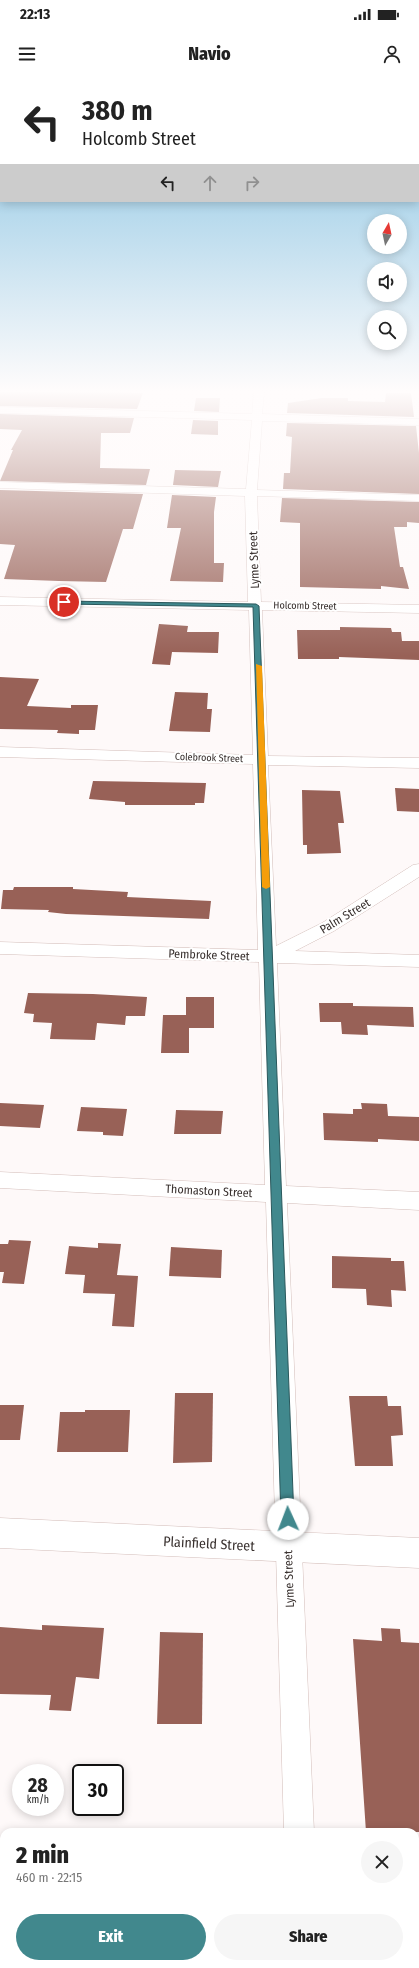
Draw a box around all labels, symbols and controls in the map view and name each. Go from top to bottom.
text: 22:13 [20,5,50,23]
icon: menu [16,43,38,65]
text: Navio [188,43,231,65]
icon: person [381,43,403,65]
text: 380 m [82,94,153,127]
icon: left [16,96,68,148]
text: Holcomb Street [82,128,196,150]
icon: left [157,172,179,194]
icon: ahead [199,172,221,194]
icon: right [241,172,263,194]
north arrow [367,214,407,254]
map controls [367,214,407,350]
button: sound [367,262,407,302]
button: search [367,310,407,350]
street label: Lyme Street [246,531,262,589]
pin [47,585,81,619]
icon: arrive [53,591,75,613]
street label: Holcomb Street [273,599,337,613]
street label: Colebrook Street [175,751,244,765]
street label: Palm Street [317,896,373,936]
street label: Pembroke Street [168,947,250,963]
street label: Thomaston Street [165,1182,253,1200]
position arrow [267,1498,309,1540]
street label: Plainfield Street [163,1533,256,1555]
street label: Lyme Street [281,1550,297,1608]
speed limit sign: 30 [72,1764,124,1816]
text: 28 [28,1773,48,1797]
text: km/h [27,1794,49,1806]
text: 2 min [16,1841,69,1869]
button: close [361,1841,403,1883]
text: 460 m · 22:15 [16,1870,82,1885]
button: Exit [16,1914,206,1960]
button: Share [214,1914,403,1960]

